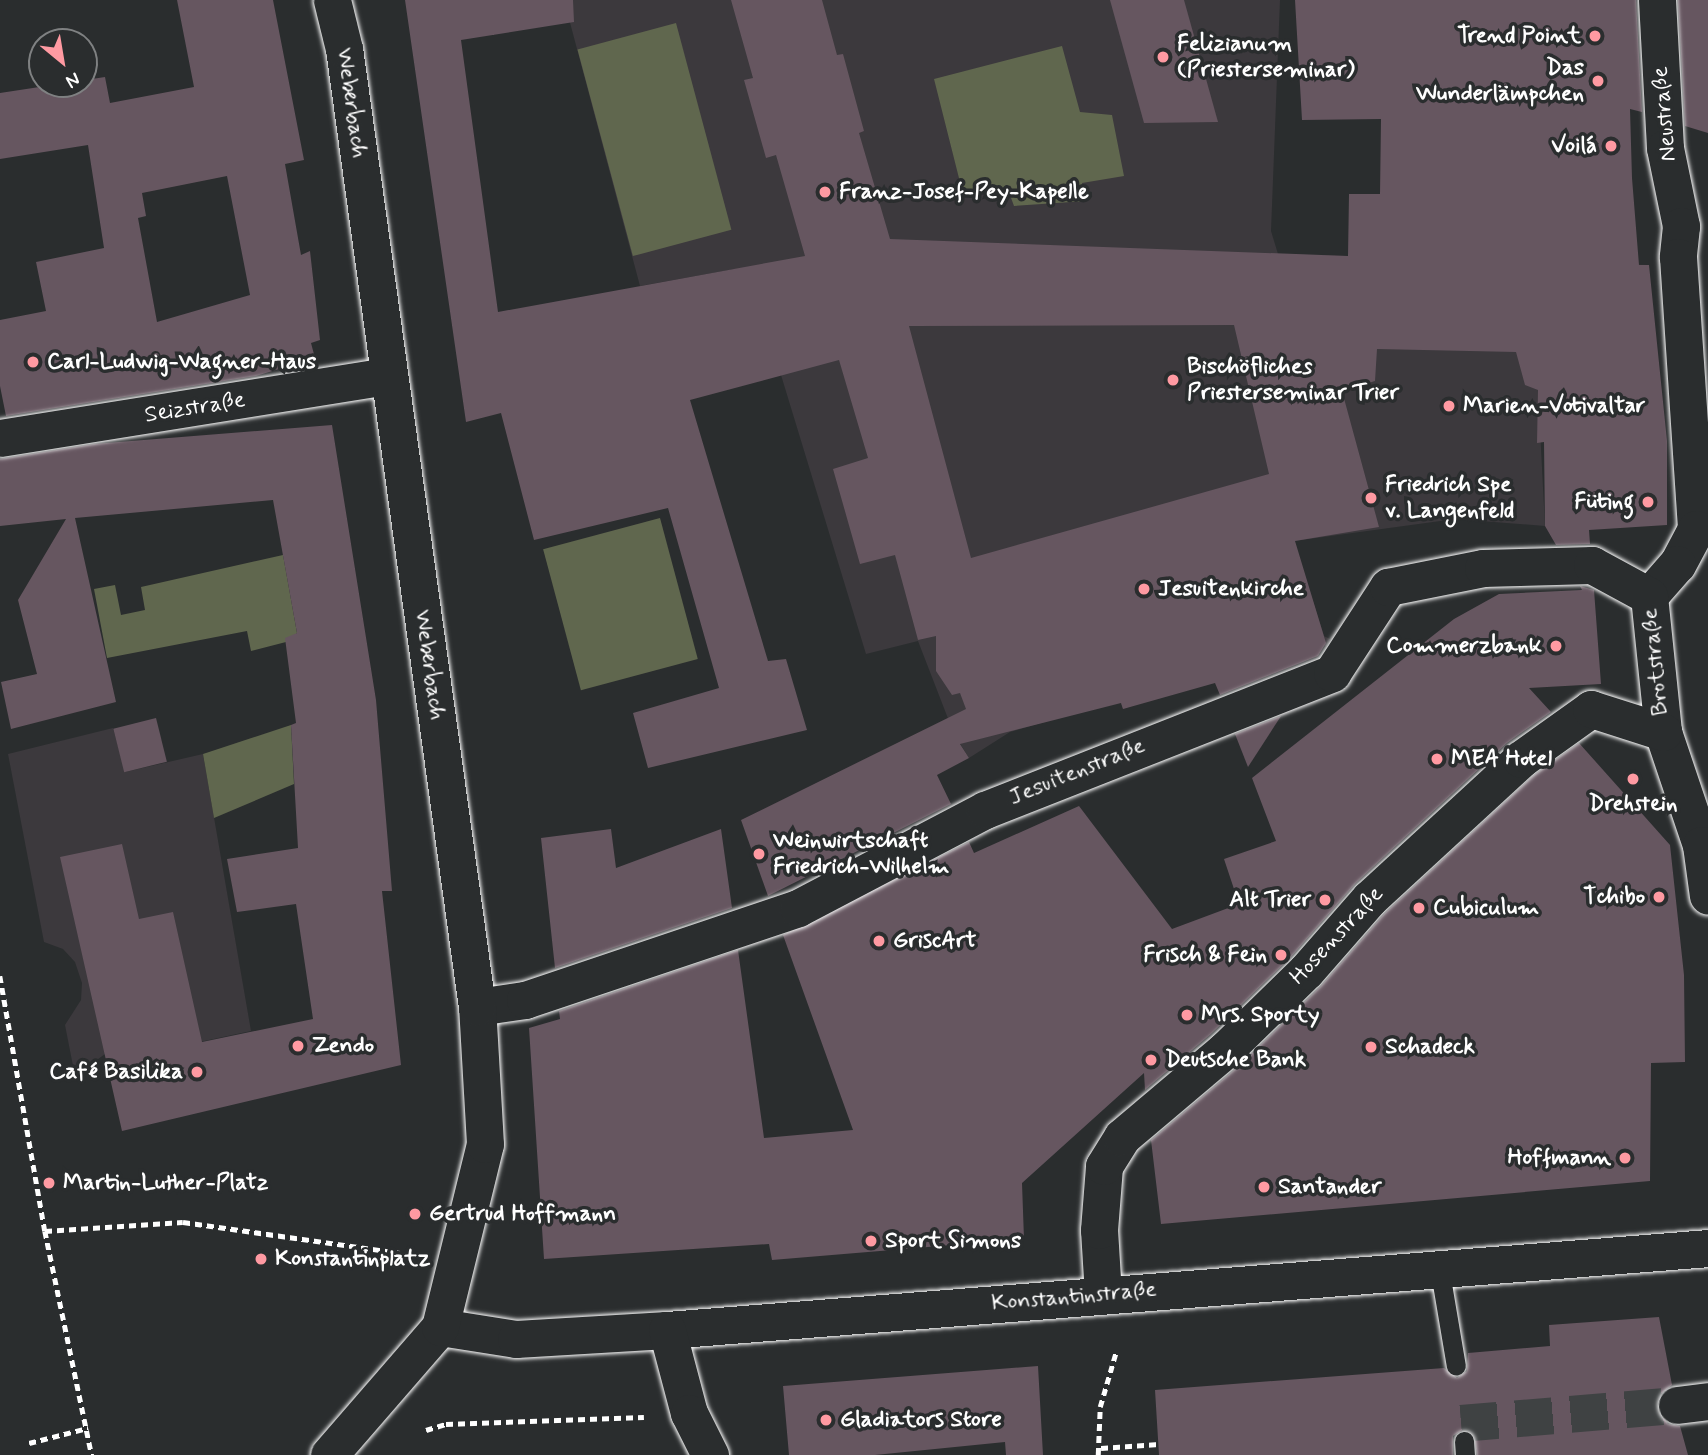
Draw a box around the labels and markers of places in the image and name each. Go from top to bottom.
place label: Trend Point [1467,22,1581,50]
marker: Trend Point [1587,28,1603,44]
place label: Felizianum (Priesterseminar) [1177,30,1355,84]
marker: Felizianum (Priesterseminar) [1155,49,1171,65]
place label: Das Wunderlämpchen [1416,54,1584,108]
marker: Das Wunderlämpchen [1590,73,1606,89]
place label: Voilá [1551,132,1597,160]
marker: Voilá [1603,138,1619,154]
place label: Franz-Josef-Pey-Kapelle [839,178,1089,206]
marker: Franz-Josef-Pey-Kapelle [817,184,833,200]
place label: Carl-Ludwig-Wagner-Haus [47,348,316,376]
place label: Bischöfliches Priesterseminar Trier [1187,353,1399,407]
marker: Carl-Ludwig-Wagner-Haus [25,354,41,370]
marker: Bischöfliches Priesterseminar Trier [1165,372,1181,388]
place label: Marien-Votivaltar [1463,392,1646,420]
marker: Marien-Votivaltar [1441,398,1457,414]
place label: Friedrich Spe v. Langenfeld [1385,471,1514,525]
place label: Füting [1574,488,1634,516]
marker: Friedrich Spe v. Langenfeld [1363,490,1379,506]
marker: Füting [1640,494,1656,510]
place label: Jesuitenkirche [1158,575,1304,603]
marker: Jesuitenkirche [1136,581,1152,597]
place label: Commerzbank [1386,632,1542,660]
marker: Commerzbank [1548,638,1564,654]
place label: MEA Hotel [1451,745,1552,773]
marker: MEA Hotel [1429,751,1445,767]
marker: Drehstein [1625,771,1641,787]
place label: Drehstein [1588,790,1678,818]
place label: Weinwirtschaft Friedrich-Wilhelm [773,827,950,881]
marker: Weinwirtschaft Friedrich-Wilhelm [751,846,767,862]
place label: Tchibo [1583,883,1645,911]
place label: Alt Trier [1229,886,1311,914]
marker: Tchibo [1651,889,1667,905]
marker: Alt Trier [1317,892,1333,908]
place label: Cubiculum [1433,894,1539,922]
marker: Cubiculum [1411,900,1427,916]
place label: GriscArt [893,927,976,955]
marker: GriscArt [871,933,887,949]
place label: Frisch & Fein [1143,941,1267,969]
marker: Frisch & Fein [1273,947,1289,963]
place label: Mrs. Sporty [1201,1001,1319,1029]
marker: Mrs. Sporty [1179,1007,1195,1023]
place label: Zendo [312,1032,374,1060]
place label: Schadeck [1385,1033,1475,1061]
marker: Zendo [290,1038,306,1054]
marker: Schadeck [1363,1039,1379,1055]
place label: Deutsche Bank [1165,1046,1307,1074]
marker: Deutsche Bank [1143,1052,1159,1068]
place label: Café Basilika [49,1058,183,1086]
marker: Café Basilika [189,1064,205,1080]
place label: Hoffmann [1507,1144,1611,1172]
marker: Hoffmann [1617,1150,1633,1166]
place label: Martin-Luther-Platz [63,1169,268,1197]
place label: Santander [1278,1173,1382,1201]
marker: Martin-Luther-Platz [41,1175,57,1191]
marker: Santander [1256,1179,1272,1195]
place label: Gertrud Hoffmann [429,1200,614,1228]
marker: Gertrud Hoffmann [407,1206,423,1222]
place label: Sport Simons [885,1227,1026,1255]
marker: Sport Simons [863,1233,879,1249]
place label: Konstantinplatz [275,1245,430,1273]
marker: Konstantinplatz [253,1251,269,1267]
place label: Gladiators Store [840,1406,1002,1434]
marker: Gladiators Store [818,1412,834,1428]

